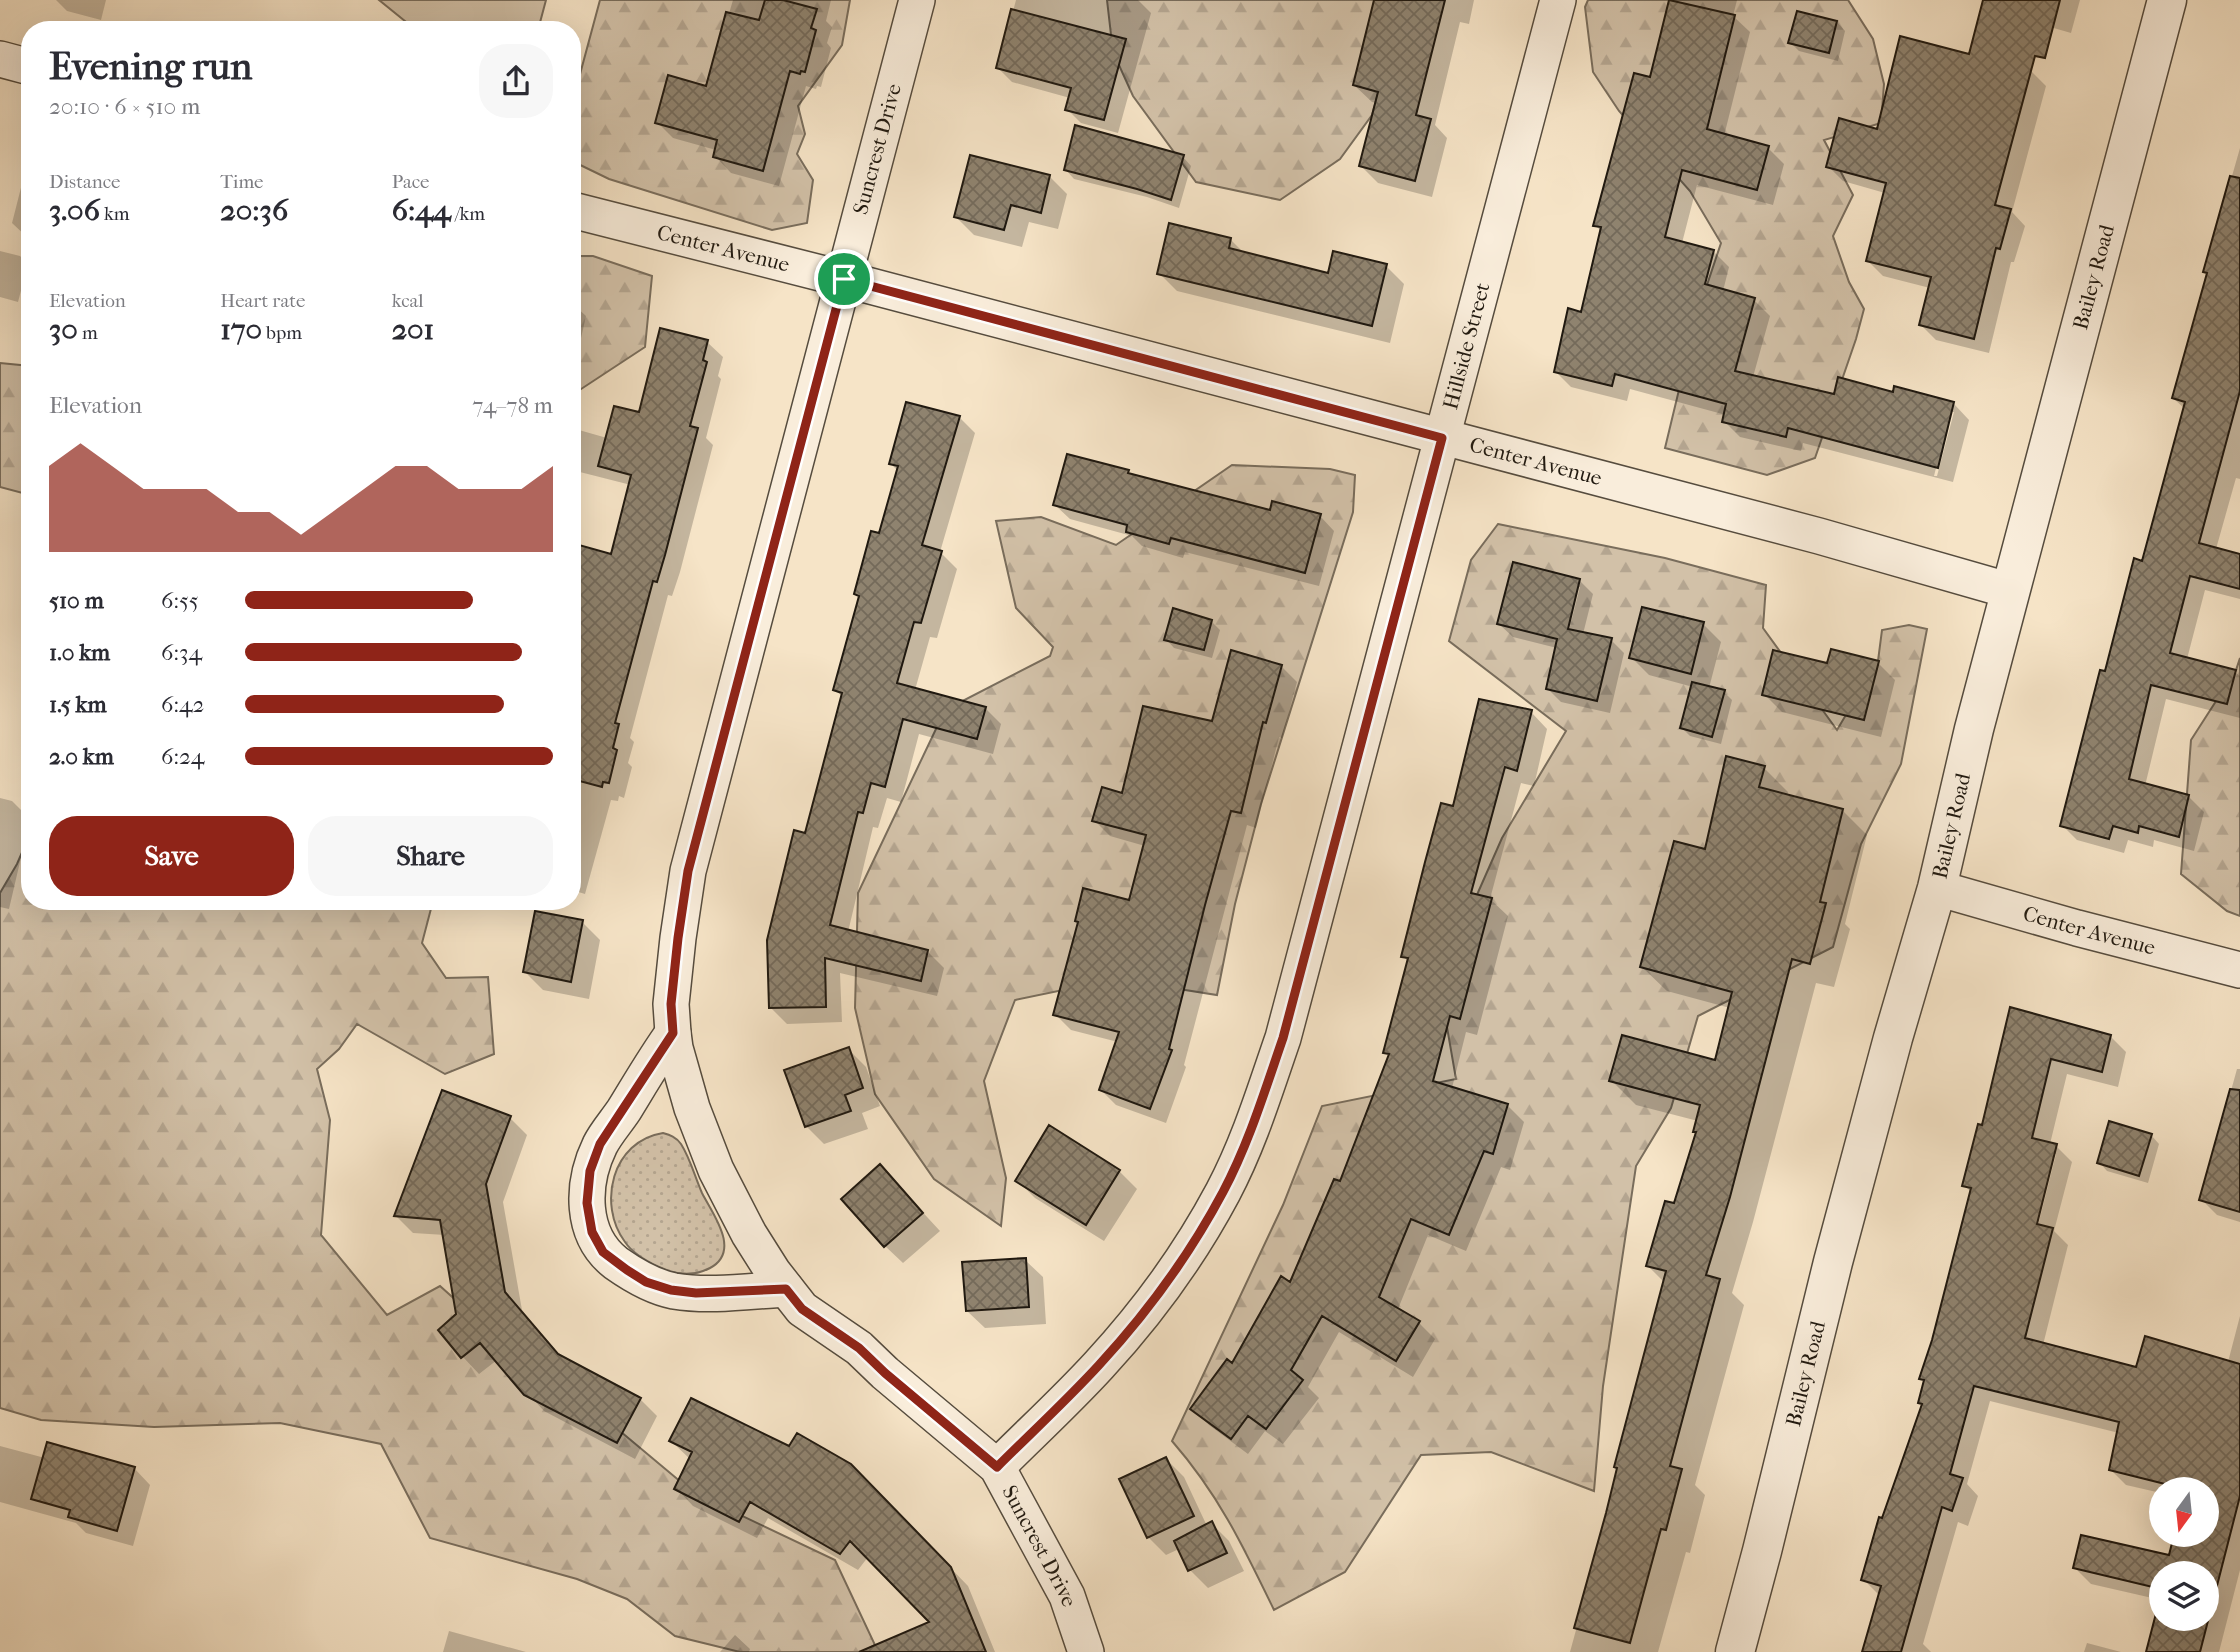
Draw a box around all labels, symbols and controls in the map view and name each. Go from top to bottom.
text: Evening run [49,44,252,89]
button: share [479,44,553,118]
street label: Suncrest Drive [848,81,906,217]
text: 20:10 · 6 × 510 m [49,93,200,120]
text: Distance [49,171,120,193]
text: Time [220,171,264,193]
text: Pace [392,171,430,193]
text: 3.06 [49,193,100,228]
text: 20:36 [220,193,288,228]
text: 6:44 [392,193,451,228]
text: km [100,203,130,225]
text: /km [451,203,485,225]
street label: Center Avenue [654,220,792,277]
street label: Bailey Road [2068,221,2119,332]
pin [814,249,874,309]
icon: arrive [825,260,863,298]
street label: Hillside Street [1438,280,1495,412]
text: Elevation [49,290,126,312]
text: Heart rate [220,290,305,312]
text: kcal [392,290,424,312]
text: 30 [49,312,78,347]
text: 170 [220,312,262,347]
text: 201 [392,312,434,347]
text: m [78,322,98,344]
text: bpm [262,322,302,344]
text: Elevation [49,392,142,419]
text: 74–78 m [472,392,553,419]
street label: Center Avenue [1467,432,1604,490]
text: 510 m [49,587,104,614]
text: 6:55 [161,587,199,614]
text: 1.0 km [49,639,110,666]
text: 6:34 [161,639,202,666]
text: 1.5 km [49,691,107,718]
text: 6:42 [161,691,204,718]
text: 2.0 km [49,743,114,770]
text: 6:24 [161,743,204,770]
street label: Bailey Road [1928,770,1975,881]
button: Save [49,816,294,896]
button: Share [308,816,553,896]
street label: Center Avenue [2020,901,2158,960]
street label: Bailey Road [1781,1318,1830,1429]
north arrow [2149,1477,2219,1547]
map controls [2149,1477,2219,1631]
street label: Suncrest Drive [997,1481,1082,1610]
button: layers [2149,1561,2219,1631]

